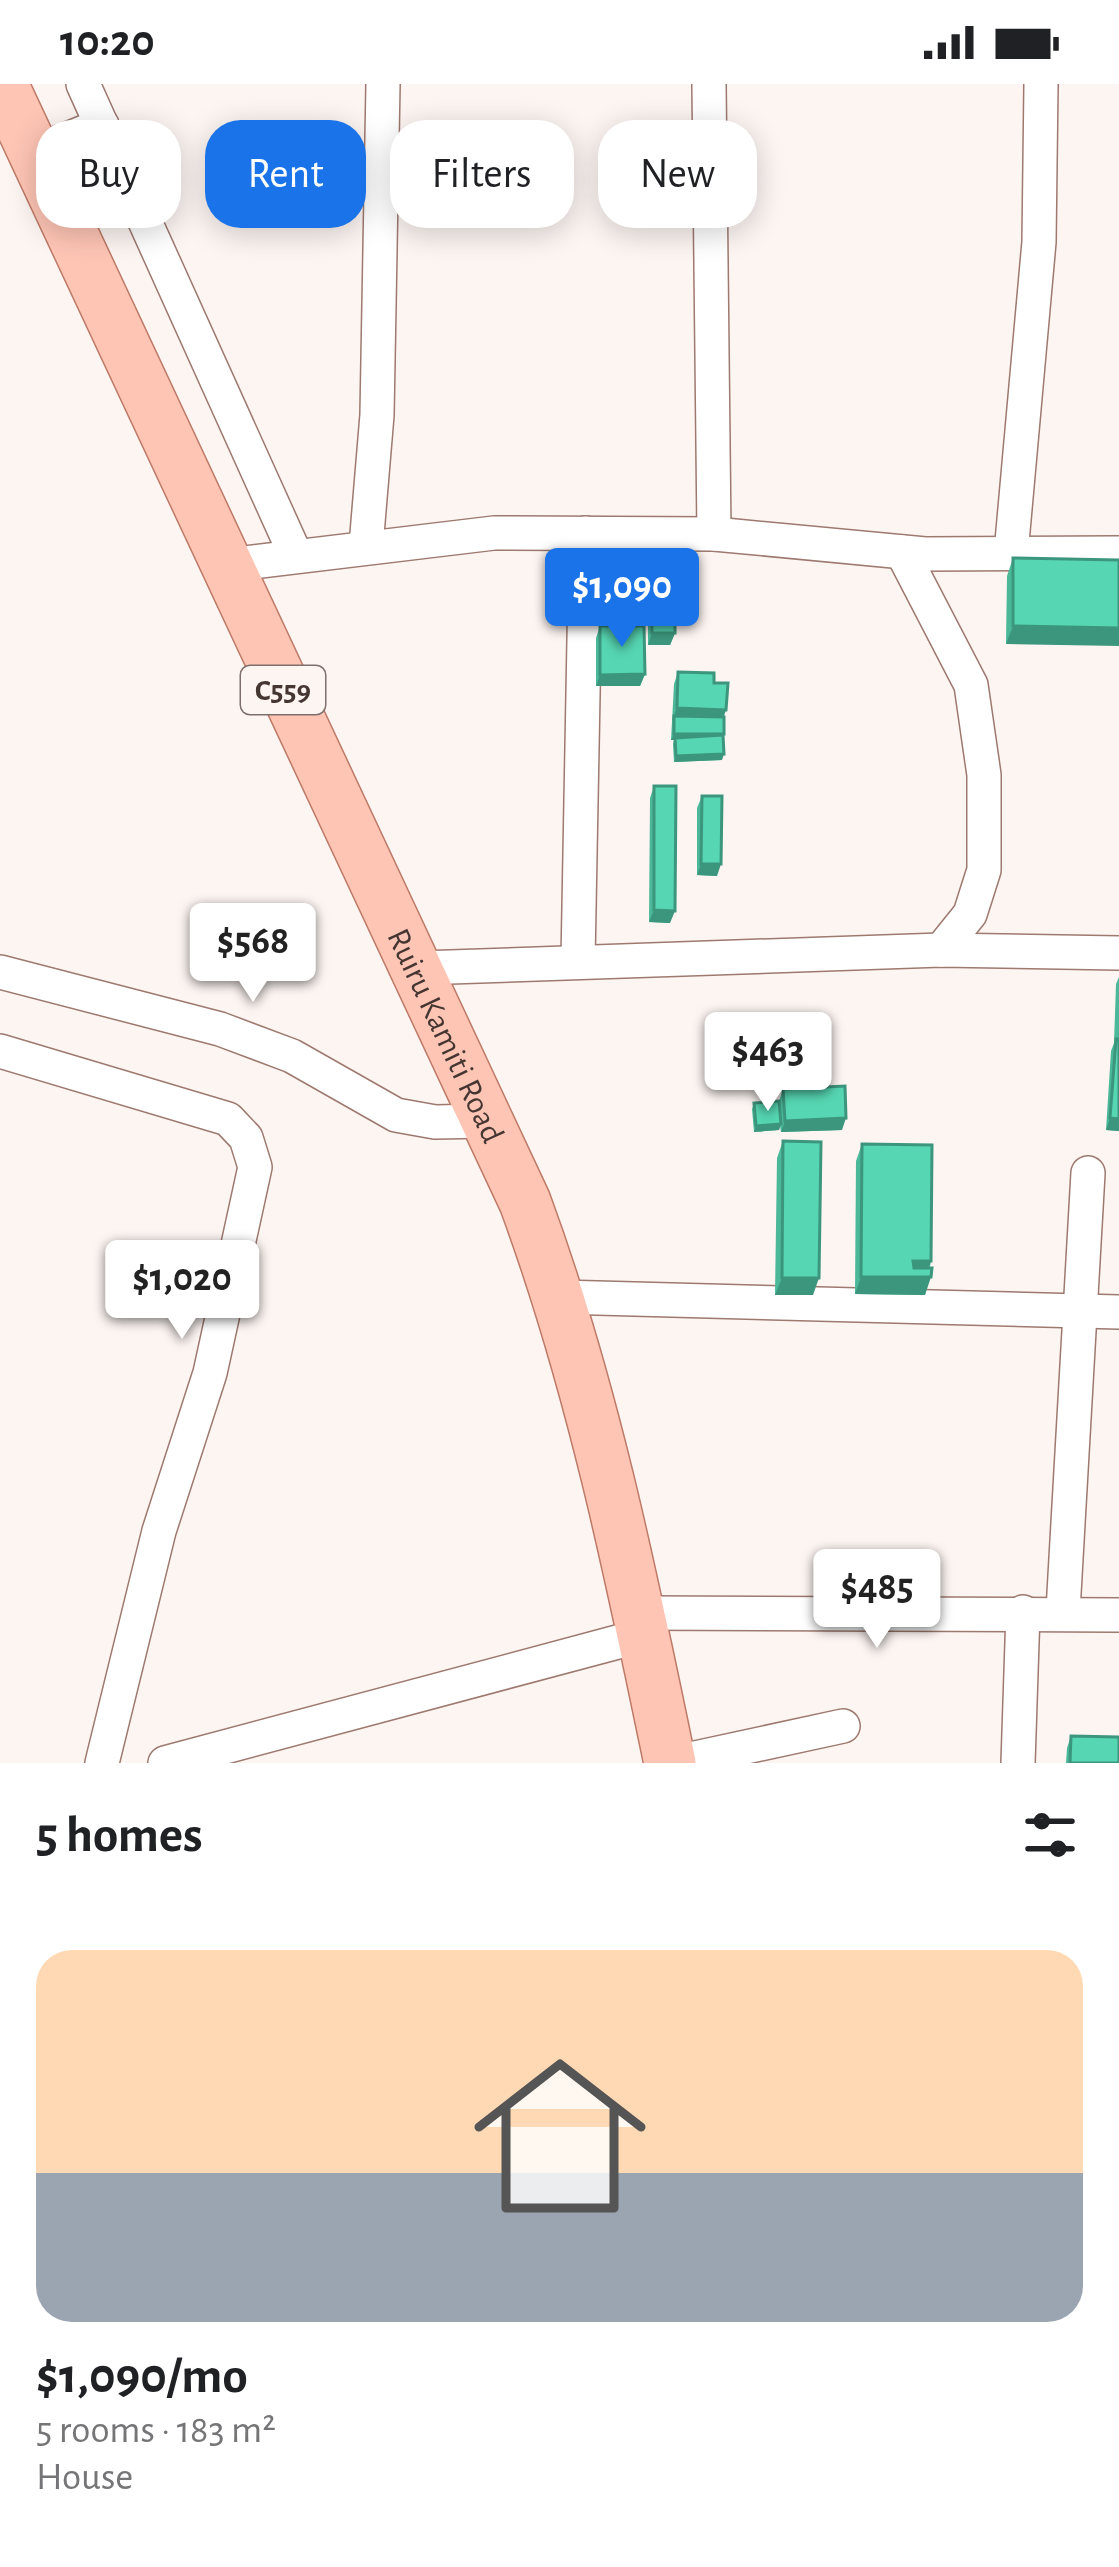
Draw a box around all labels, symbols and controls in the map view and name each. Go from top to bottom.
text: 10:20 [60,19,155,64]
chip: Buy [36,120,181,228]
chip: Rent [205,120,366,228]
chip: Filters [390,120,574,228]
chip: New [598,120,757,228]
pin: $1,090 [524,548,720,650]
text: $1,090 [572,567,672,606]
road number: C559 [241,666,325,714]
pin: $568 [182,903,324,1005]
text: $568 [217,922,289,961]
street label: Ruiru Kamiti Road [381,924,509,1148]
pin: $463 [697,1012,839,1114]
text: $463 [732,1031,804,1070]
pin: $1,020 [84,1240,280,1342]
text: $1,020 [132,1259,232,1298]
pin: $485 [806,1549,948,1651]
text: $485 [840,1568,914,1607]
icon: filters [1017,1802,1083,1868]
text: 5 homes [36,1810,203,1861]
icon: home [452,2028,668,2244]
text: $1,090/mo [36,2351,248,2402]
text: 5 rooms · 183 m² [36,2411,276,2450]
text: House [36,2458,133,2497]

